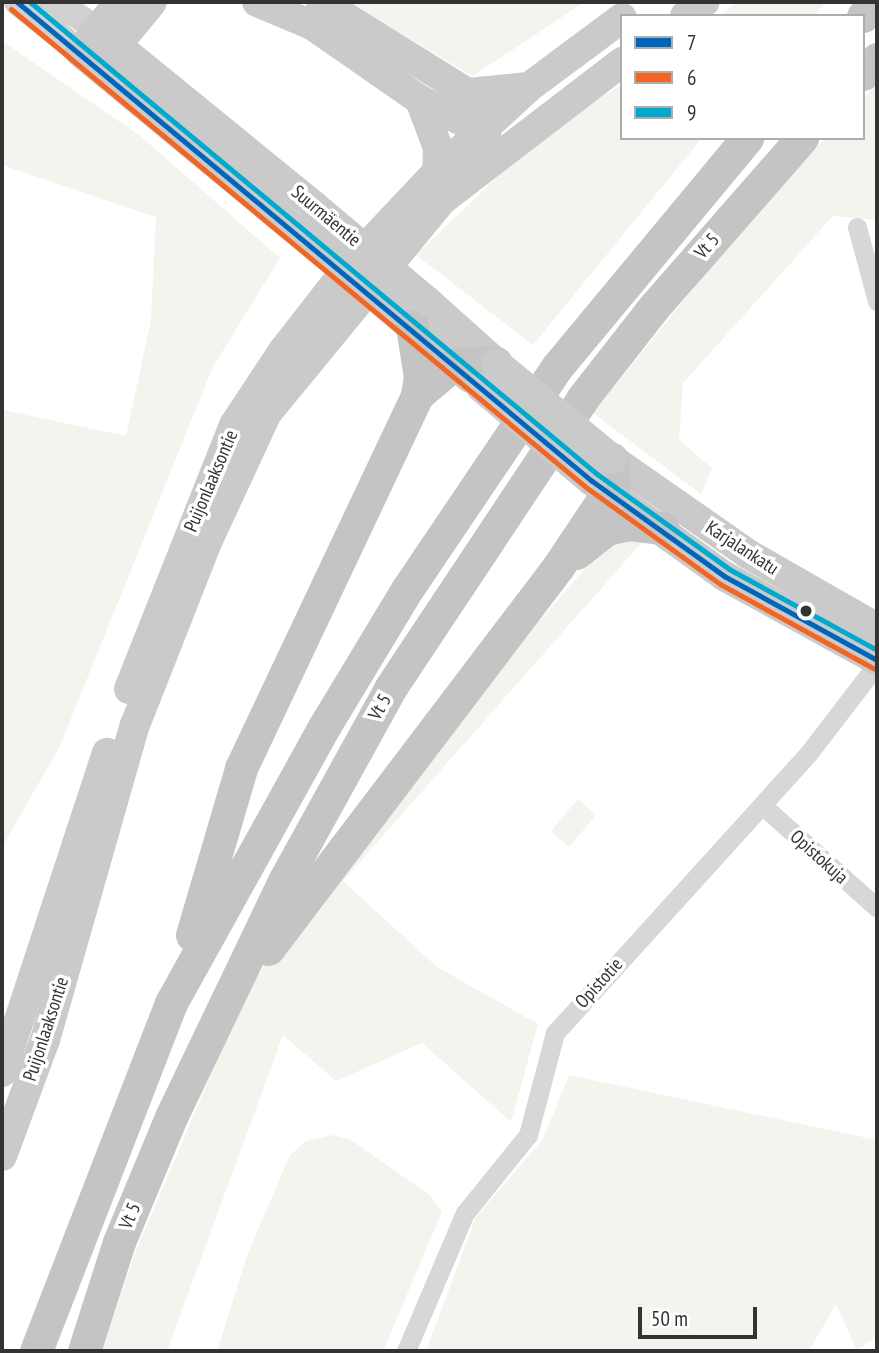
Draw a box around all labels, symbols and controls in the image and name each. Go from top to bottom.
legend [620,14,865,140]
text: 7 [687,29,696,56]
text: 6 [687,64,696,91]
text: 9 [687,99,696,126]
street label: Suurmäentie [287,181,365,251]
street label: Vt 5 [690,229,724,263]
street label: Puijonlaaksontie [179,427,243,535]
street label: Karjalankatu [701,516,783,580]
unlabelled marker [799,604,813,618]
street label: Vt 5 [364,690,396,724]
street label: Opistokuja [785,825,853,889]
street label: Opistotie [571,953,627,1013]
street label: Puijonlaaksontie [18,974,74,1084]
street label: Vt 5 [114,1199,146,1233]
scale bar [641,1294,760,1338]
text: 50 m [651,1305,688,1332]

